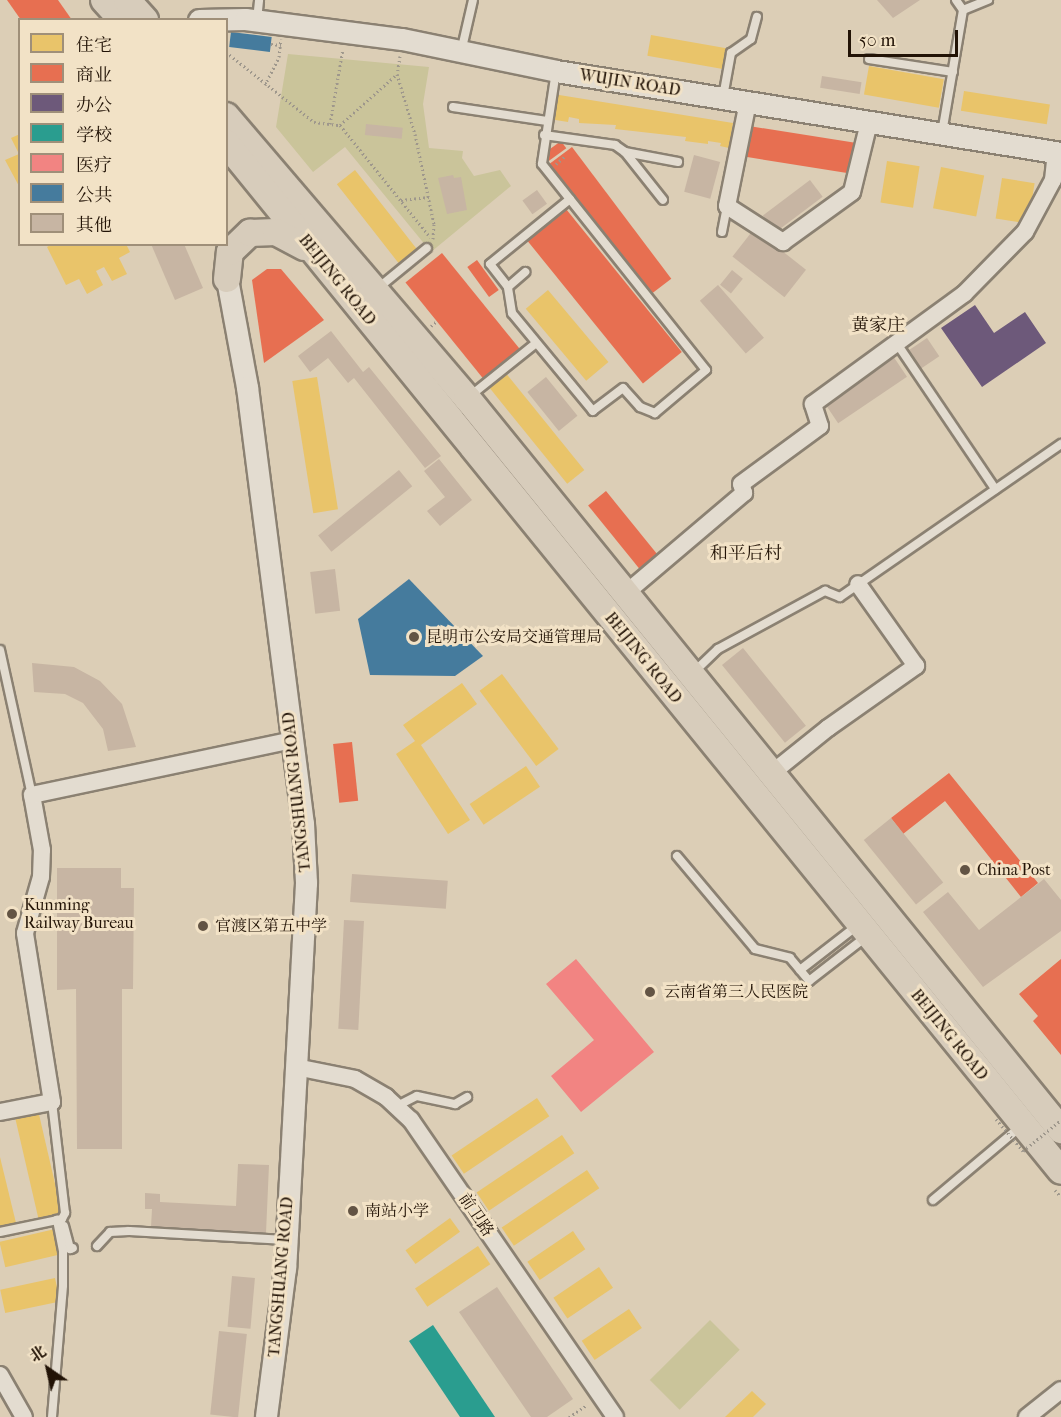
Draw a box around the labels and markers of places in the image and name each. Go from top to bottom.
place label: 昆明市公安局交通管理局 [426,627,602,647]
marker: 昆明市公安局交通管理局 [407,630,421,644]
place label: China Post [977,860,1051,880]
marker: China Post [958,863,972,877]
place label: Kunming Railway Bureau [24,895,134,933]
marker: Kunming Railway Bureau [5,907,19,921]
place label: 官渡区第五中学 [215,916,327,936]
marker: 官渡区第五中学 [196,919,210,933]
place label: 云南省第三人民医院 [664,982,808,1002]
marker: 云南省第三人民医院 [641,983,659,1001]
place label: 南站小学 [365,1201,429,1221]
marker: 南站小学 [346,1204,360,1218]

